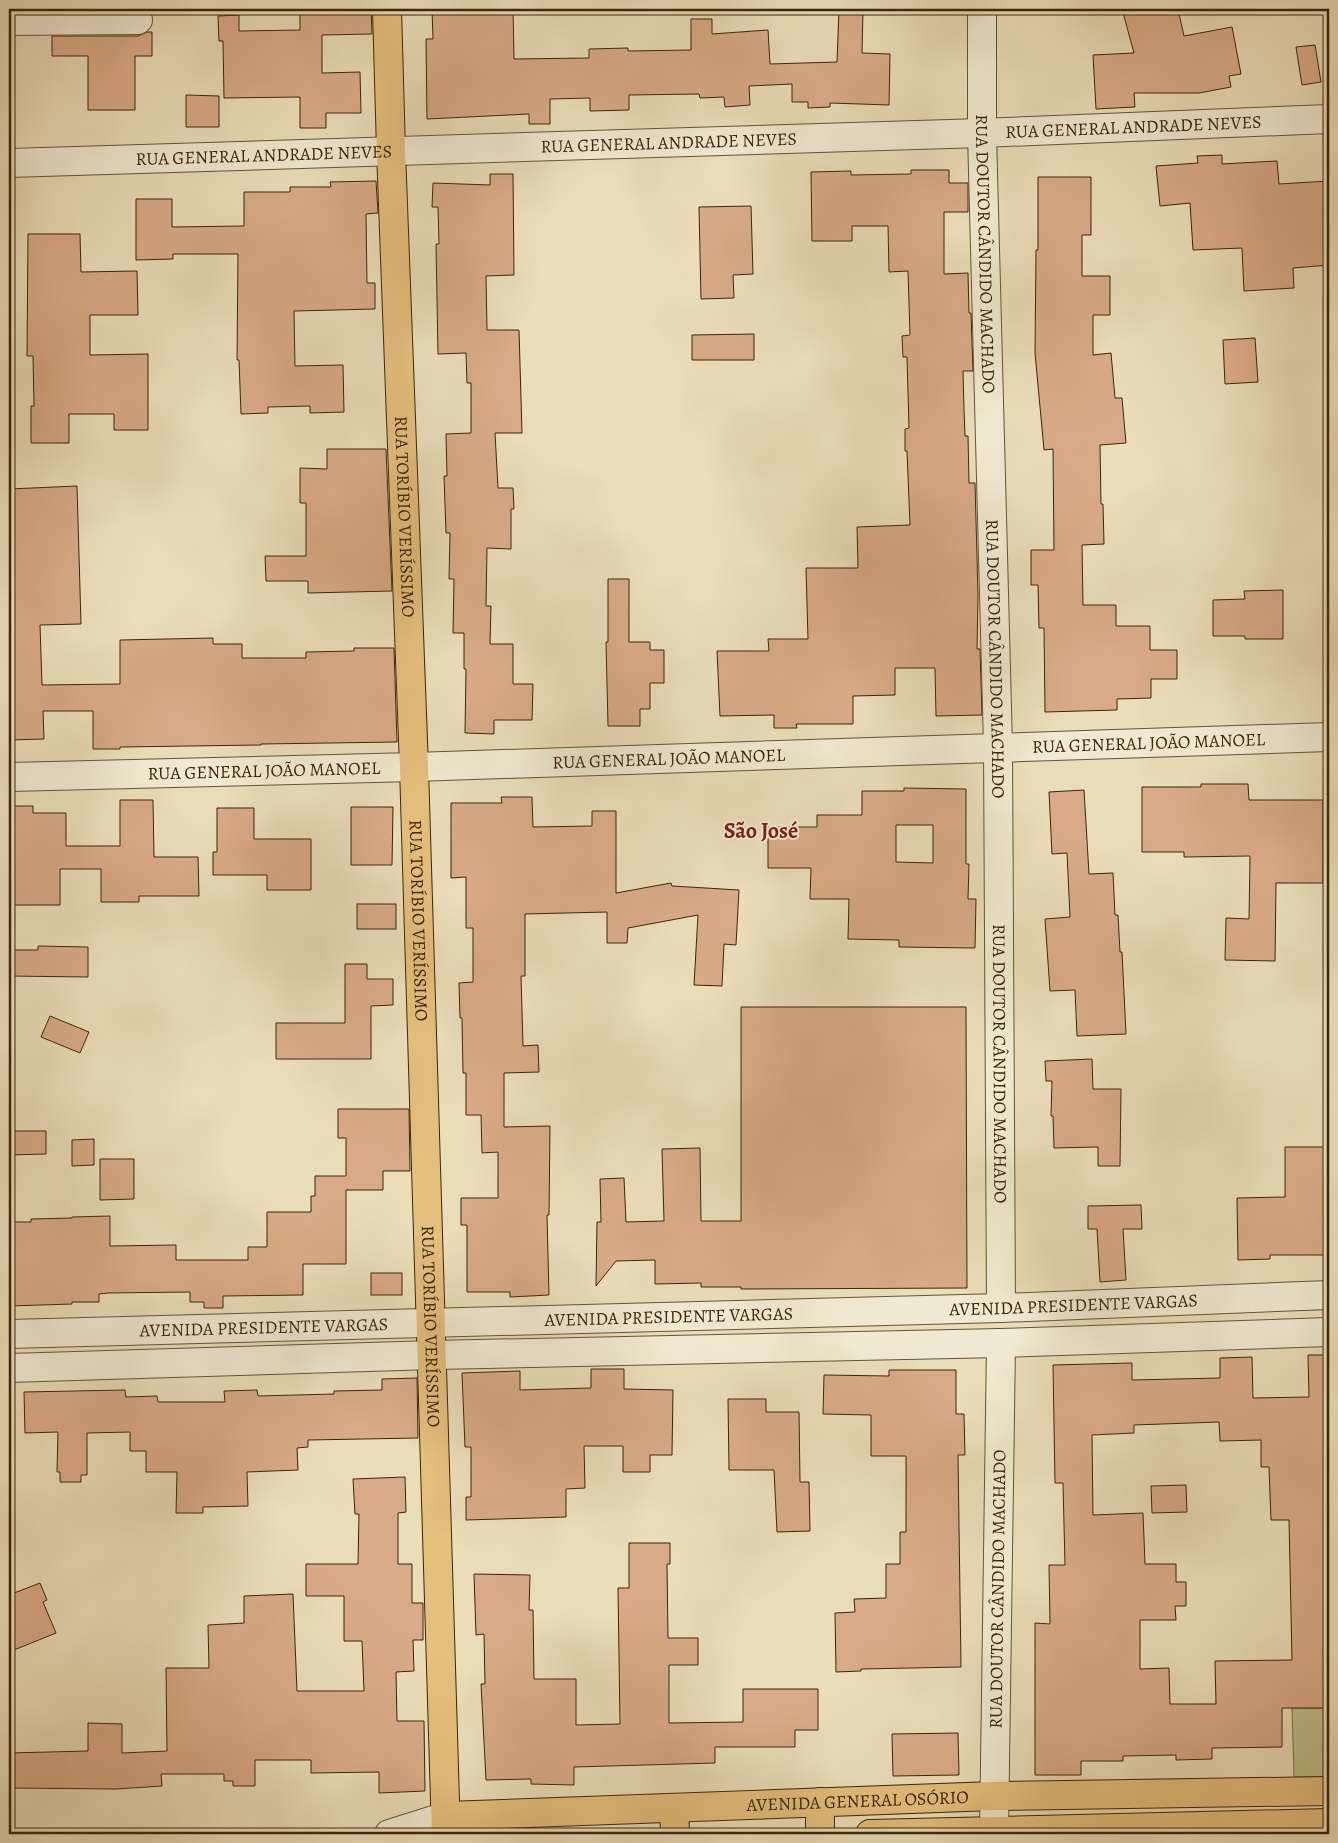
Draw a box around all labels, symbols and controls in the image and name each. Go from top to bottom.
street label: RUA GENERAL ANDRADE NEVES [1005,110,1262,144]
street label: RUA DOUTOR CÂNDIDO MACHADO [970,114,1001,394]
street label: RUA GENERAL ANDRADE NEVES [540,127,797,159]
street label: RUA GENERAL ANDRADE NEVES [135,139,392,171]
street label: RUA TORÍBIO VERÍSSIMO [389,415,420,618]
street label: RUA DOUTOR CÂNDIDO MACHADO [980,519,1010,799]
street label: RUA GENERAL JOÃO MANOEL [1032,727,1266,759]
street label: RUA GENERAL JOÃO MANOEL [552,743,786,774]
street label: RUA GENERAL JOÃO MANOEL [147,756,381,786]
district label: São José [724,816,798,846]
street label: RUA TORÍBIO VERÍSSIMO [404,819,434,1022]
street label: RUA DOUTOR CÂNDIDO MACHADO [987,924,1012,1204]
street label: RUA TORÍBIO VERÍSSIMO [416,1225,446,1428]
street label: AVENIDA PRESIDENTE VARGAS [948,1288,1198,1321]
street label: AVENIDA PRESIDENTE VARGAS [543,1301,793,1332]
street label: AVENIDA PRESIDENTE VARGAS [138,1312,388,1343]
street label: RUA DOUTOR CÂNDIDO MACHADO [984,1449,1011,1729]
street label: AVENIDA GENERAL OSÓRIO [745,1785,969,1817]

